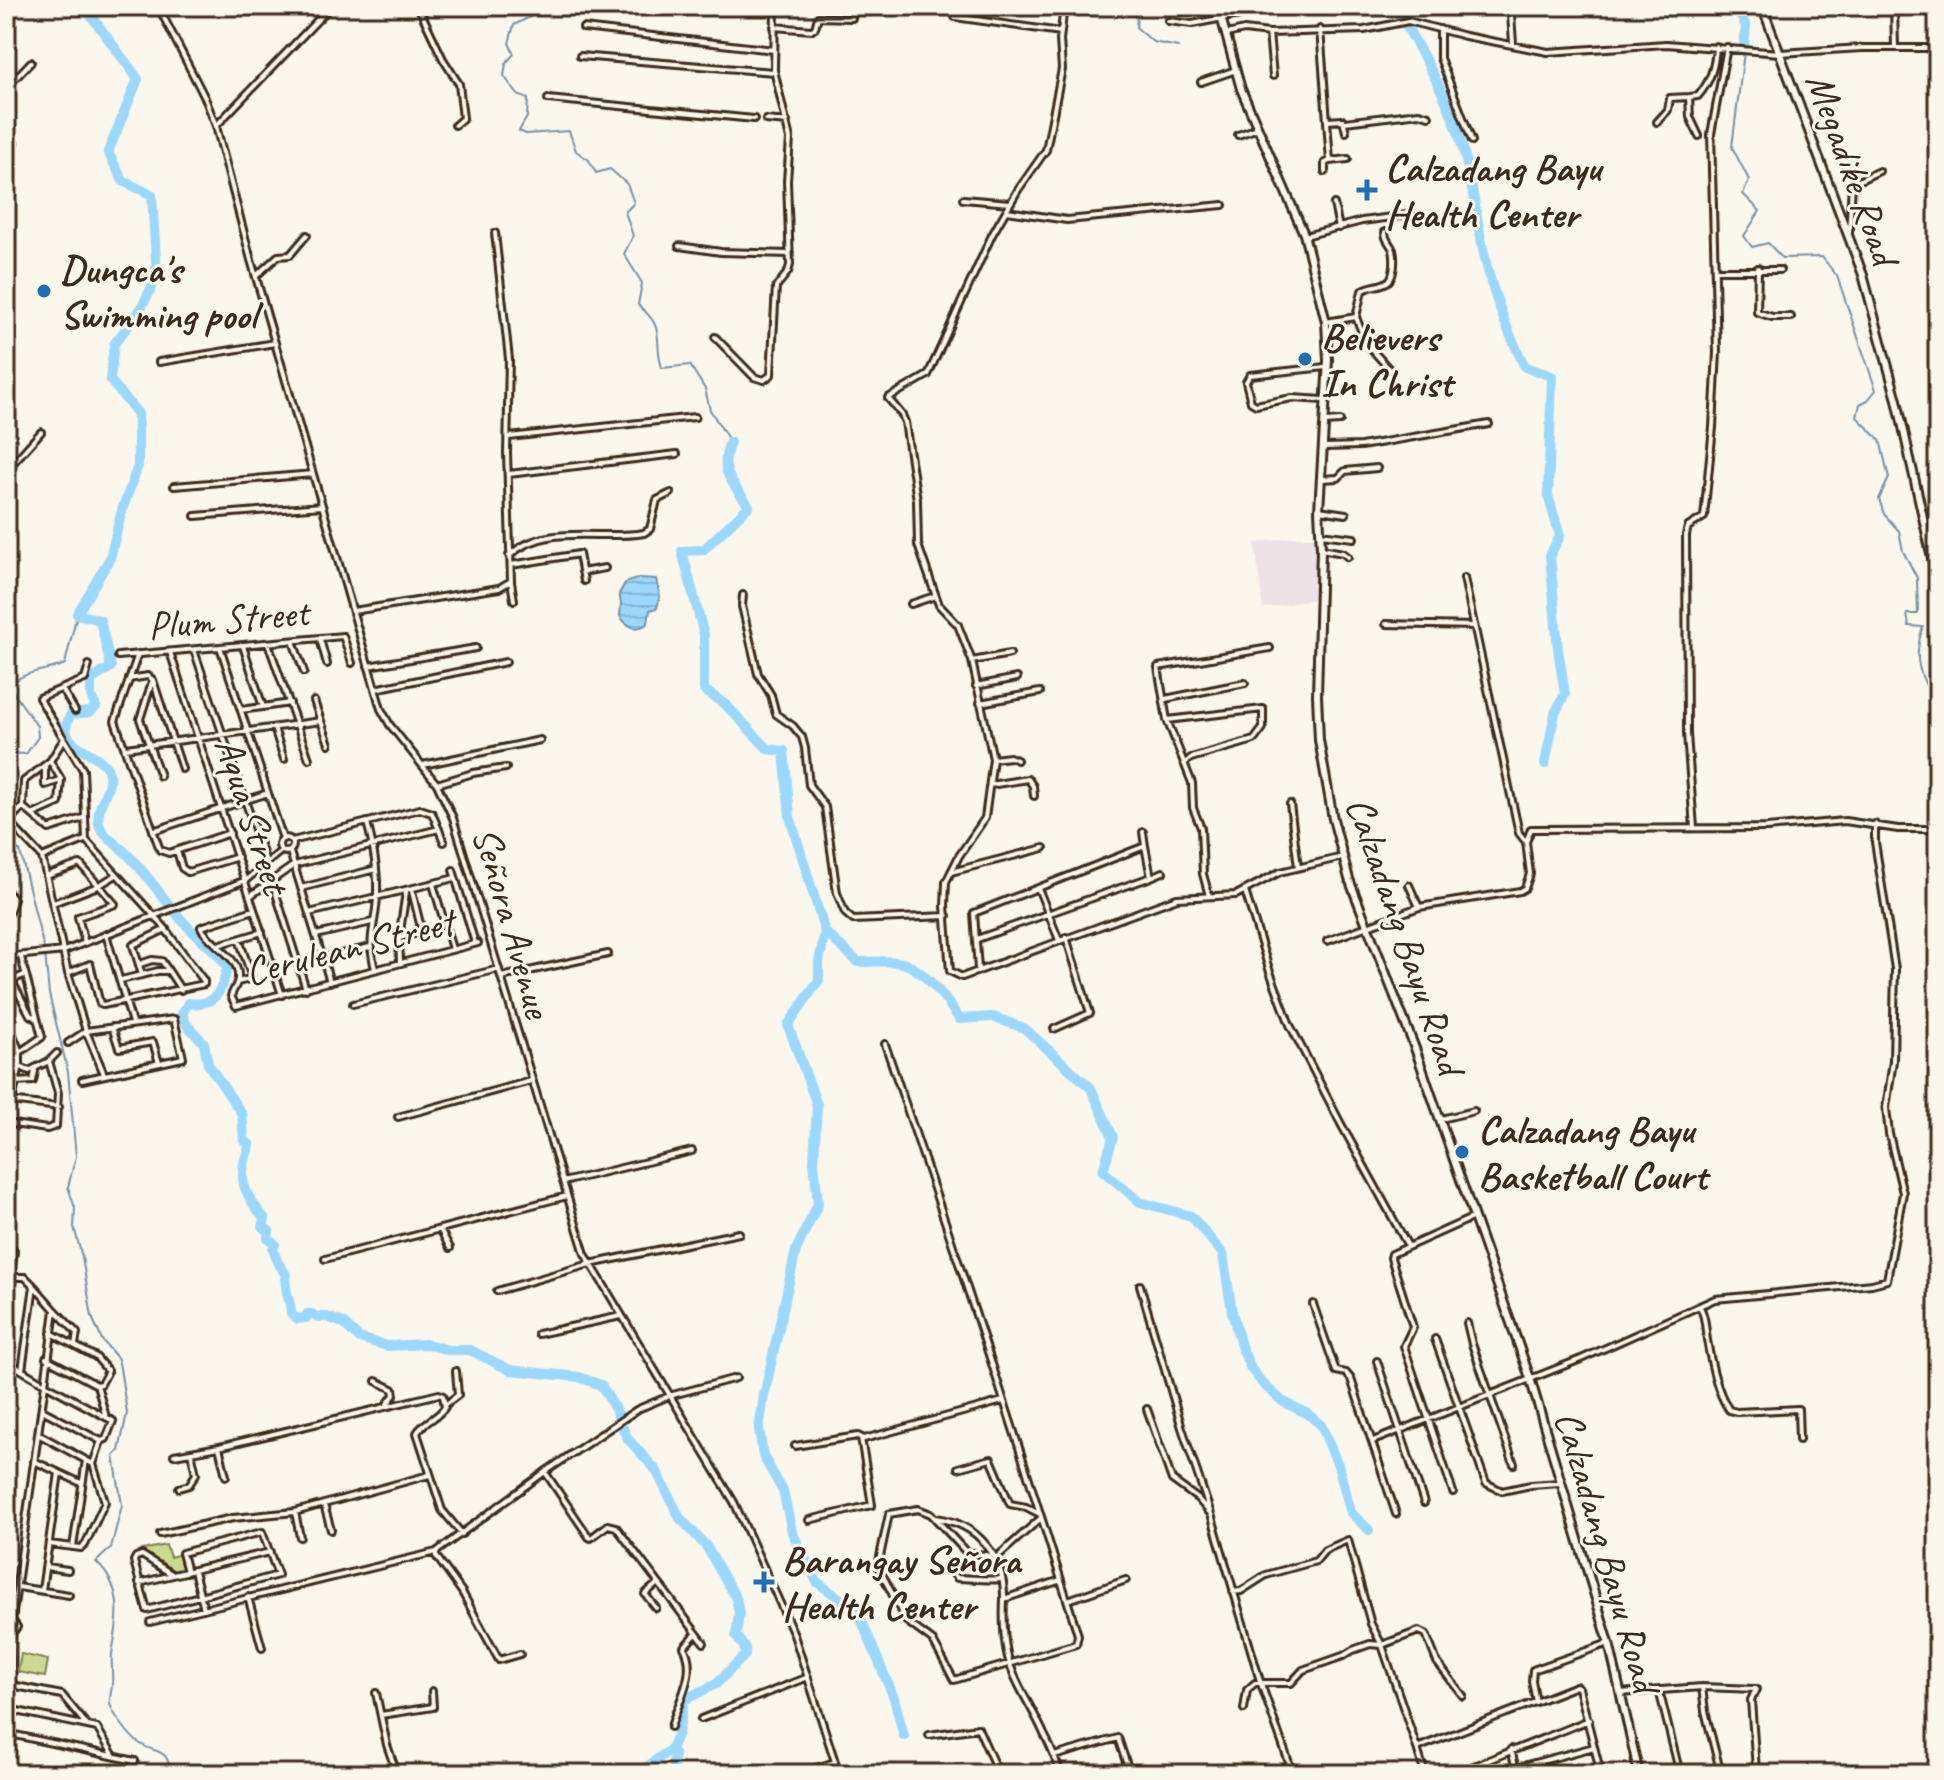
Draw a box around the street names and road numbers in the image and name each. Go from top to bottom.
street label: Megadike Road [1794,66,1912,277]
street label: Plum Street [146,587,314,651]
street label: Aqua Street [203,731,302,903]
street label: Calzadang Bayu Road [1334,790,1478,1086]
street label: Señora Avenue [461,821,564,1026]
street label: Cerulean Street [240,896,464,997]
street label: Calzadang Bayu Road [1543,1405,1673,1703]

